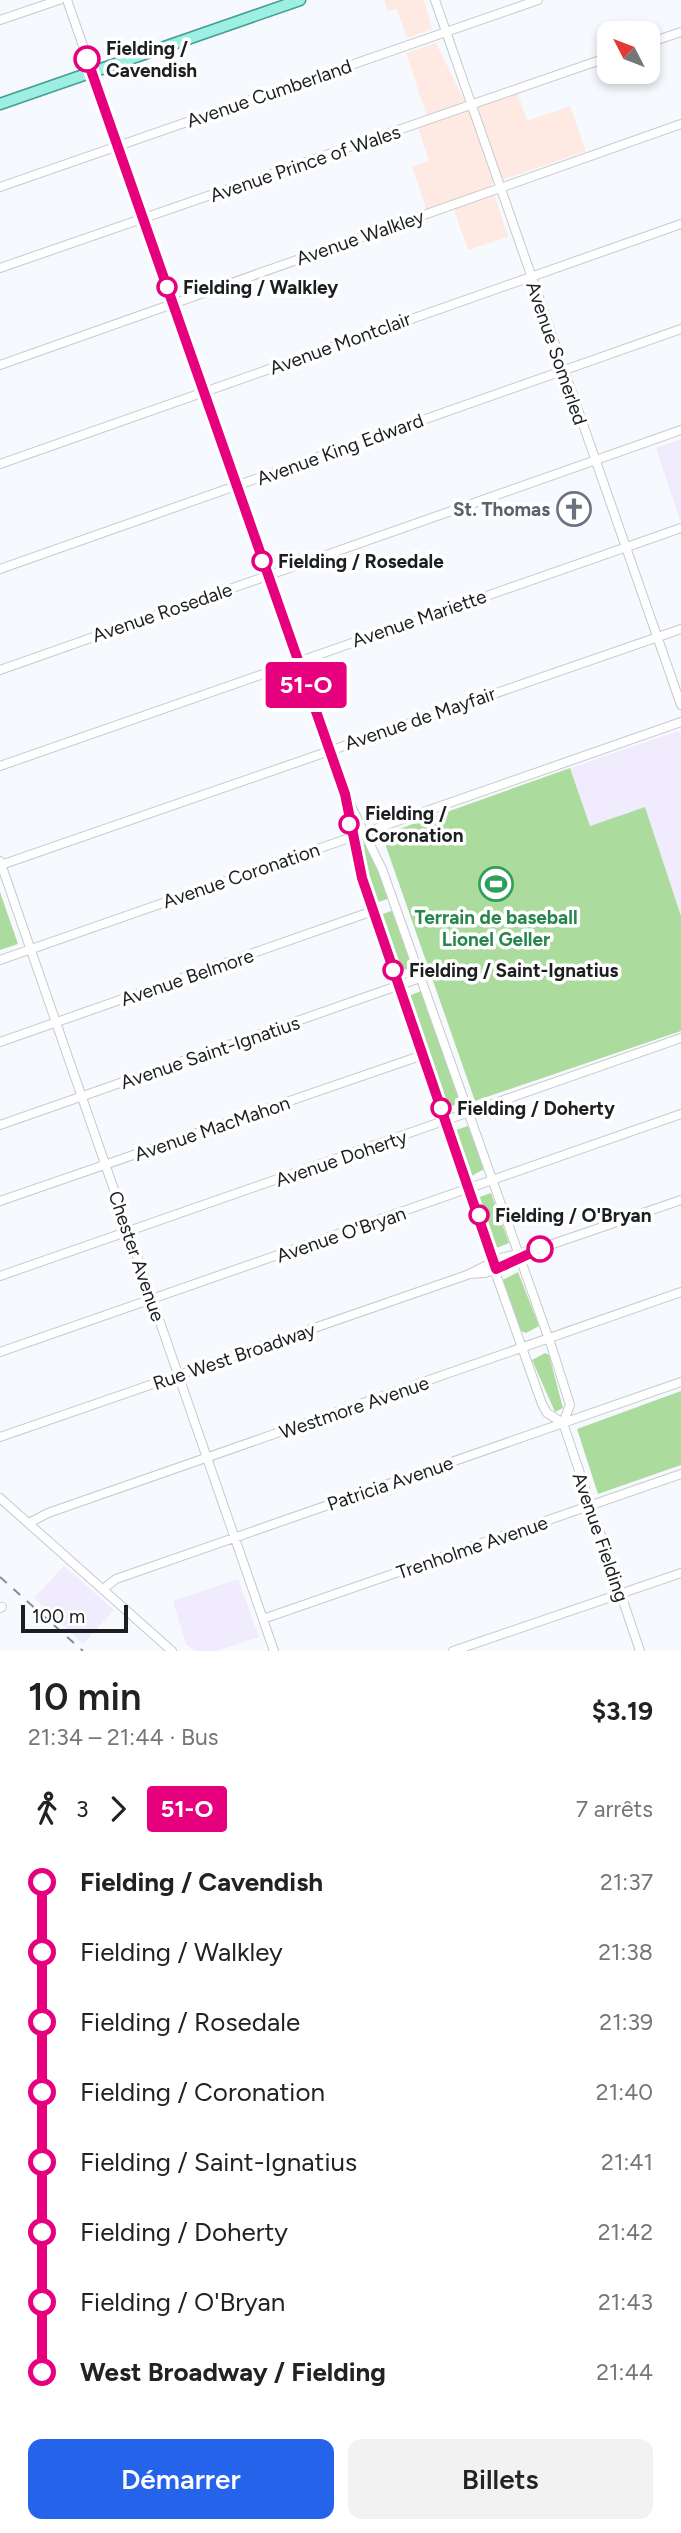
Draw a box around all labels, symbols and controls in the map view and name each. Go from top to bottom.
north arrow [597,21,660,84]
map controls [597,21,660,84]
place label: Fielding / Cavendish [106,37,197,82]
marker: Fielding / Cavendish [74,46,100,72]
street label: Avenue Cumberland [184,54,355,133]
street label: Avenue Prince of Wales [207,120,404,207]
street label: Avenue Walkley [293,205,427,270]
place label: Fielding / Walkley [183,276,338,299]
marker: Fielding / Walkley [157,277,177,297]
street label: Avenue Somerled [521,278,592,428]
street label: Avenue Montclair [266,307,415,380]
street label: Avenue King Edward [254,409,427,490]
church icon: St. Thomas [555,490,593,528]
place label: St. Thomas [453,498,550,521]
place label: Fielding / Rosedale [278,550,444,573]
marker: Fielding / Rosedale [252,551,272,571]
street label: Avenue Rosedale [89,578,235,647]
street label: Avenue Mariette [349,585,489,652]
line badge: 51-O [257,662,355,708]
text: 51-O [280,670,332,699]
street label: Avenue de Mayfair [342,682,499,755]
place label: Fielding / Coronation [365,802,463,847]
marker: Fielding / Coronation [339,814,359,834]
street label: Avenue Coronation [160,838,323,913]
sports icon: Terrain de baseball Lionel Geller [477,865,515,903]
place label: Terrain de baseball Lionel Geller [414,906,578,951]
street label: Avenue Belmore [118,944,257,1011]
place label: Fielding / Saint-Ignatius [409,959,619,982]
marker: Fielding / Saint-Ignatius [383,960,403,980]
street label: Avenue Saint-Ignatius [118,1011,303,1094]
street label: Avenue MacMahon [131,1091,293,1166]
place label: Fielding / Doherty [457,1097,615,1120]
marker: Fielding / Doherty [431,1098,451,1118]
street label: Avenue Doherty [272,1125,410,1192]
street label: Chester Avenue [103,1188,170,1324]
street label: Avenue O'Bryan [273,1202,409,1267]
place label: Fielding / O'Bryan [495,1204,651,1227]
marker: Fielding / O'Bryan [469,1205,489,1225]
unlabelled marker [527,1236,553,1262]
street label: Rue West Broadway [150,1318,318,1395]
street label: Westmore Avenue [276,1371,432,1444]
street label: Patricia Avenue [324,1451,456,1516]
street label: Avenue Fielding [568,1469,633,1605]
street label: Trenholme Avenue [394,1511,551,1584]
scale bar [21,1602,128,1634]
text: 100 m [32,1605,85,1628]
text: 10 min [28,1674,141,1720]
text: $3.19 [592,1695,653,1727]
text: 21:34 – 21:44 · Bus [28,1723,219,1751]
icon: walk [28,1790,66,1828]
icon: forward [99,1790,137,1828]
text: 51-O [161,1794,213,1823]
text: 3 [76,1795,89,1823]
text: 7 arrêts [576,1795,653,1823]
text: Fielding / Cavendish [80,1866,323,1898]
text: 21:37 [600,1868,653,1896]
text: Fielding / Walkley [80,1936,283,1968]
text: 21:38 [598,1938,653,1966]
text: Fielding / Rosedale [80,2006,300,2038]
text: 21:39 [599,2008,653,2036]
text: Fielding / Coronation [80,2076,325,2108]
text: 21:40 [596,2078,653,2106]
text: Fielding / Saint-Ignatius [80,2146,357,2178]
text: 21:41 [601,2148,653,2176]
text: Fielding / Doherty [80,2216,288,2248]
text: 21:42 [598,2218,653,2246]
text: Fielding / O'Bryan [80,2286,285,2318]
text: 21:43 [598,2288,653,2316]
text: West Broadway / Fielding [80,2356,386,2388]
text: 21:44 [596,2358,653,2386]
button: Démarrer [28,2439,334,2519]
button: Billets [348,2439,653,2519]

